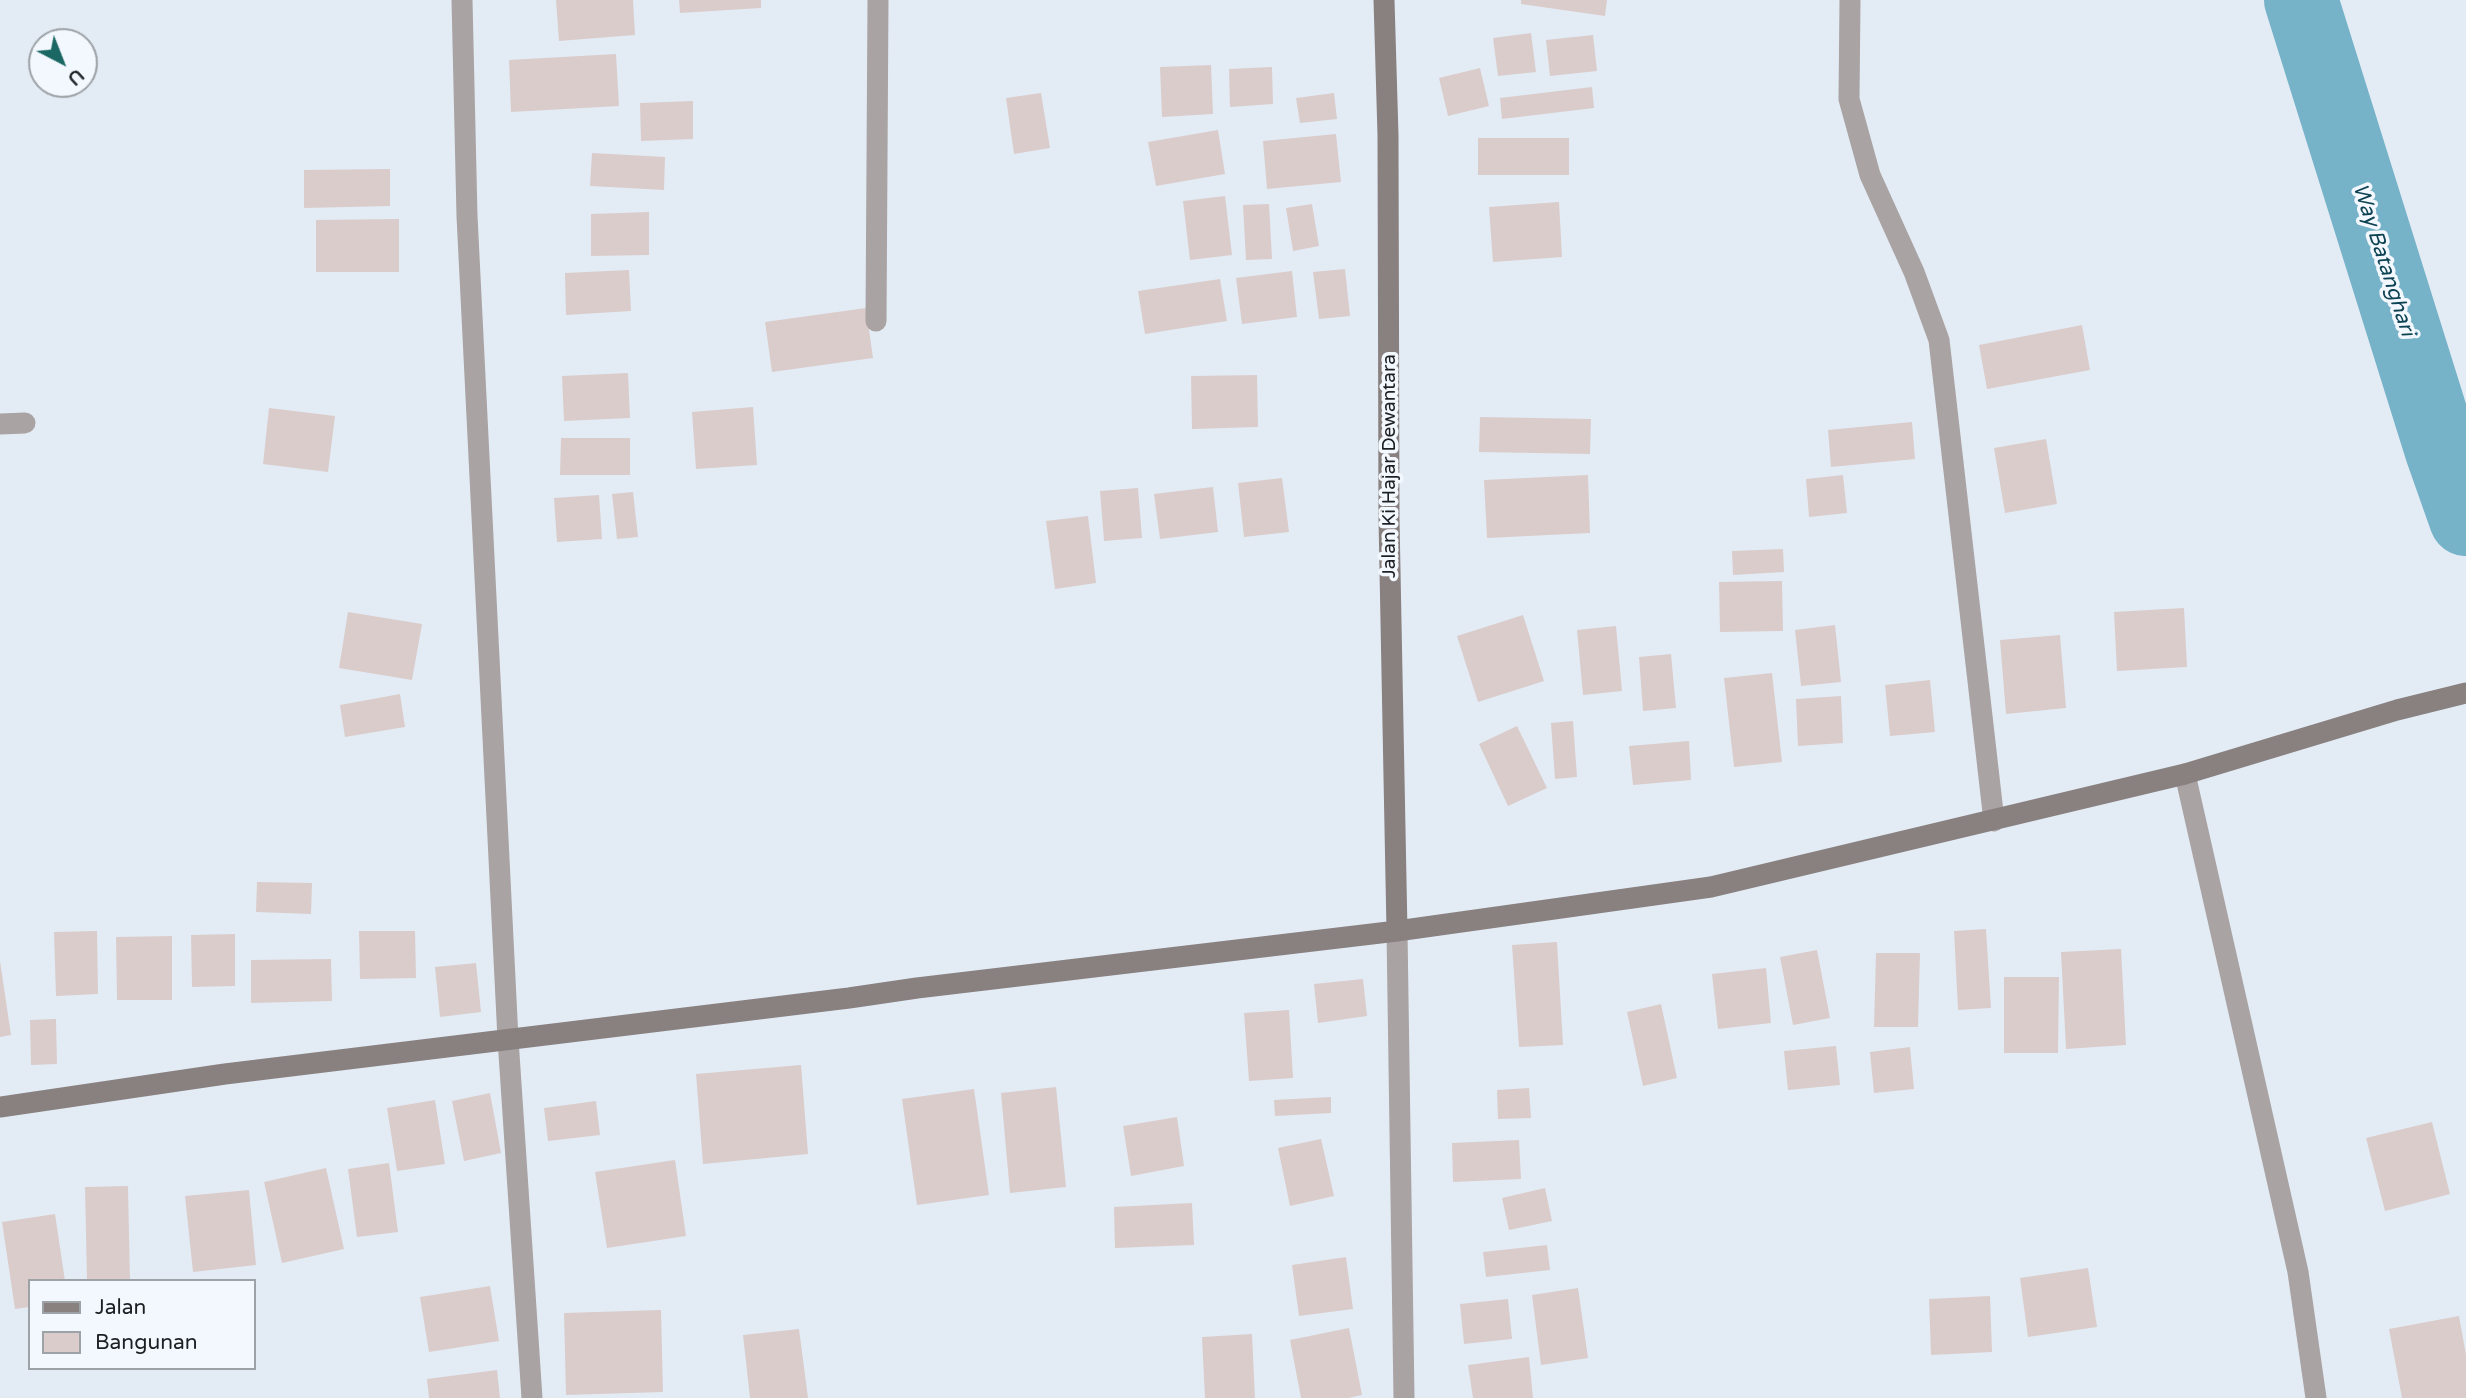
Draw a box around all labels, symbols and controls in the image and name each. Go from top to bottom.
north arrow [28,28,98,98]
text: U [63,64,88,90]
water label: Way Batanghari [2347,181,2419,339]
street label: Jalan Ki Hajar Dewantara [1379,354,1401,578]
legend [28,1279,256,1370]
text: Jalan [95,1295,146,1320]
text: Bangunan [95,1330,198,1355]

